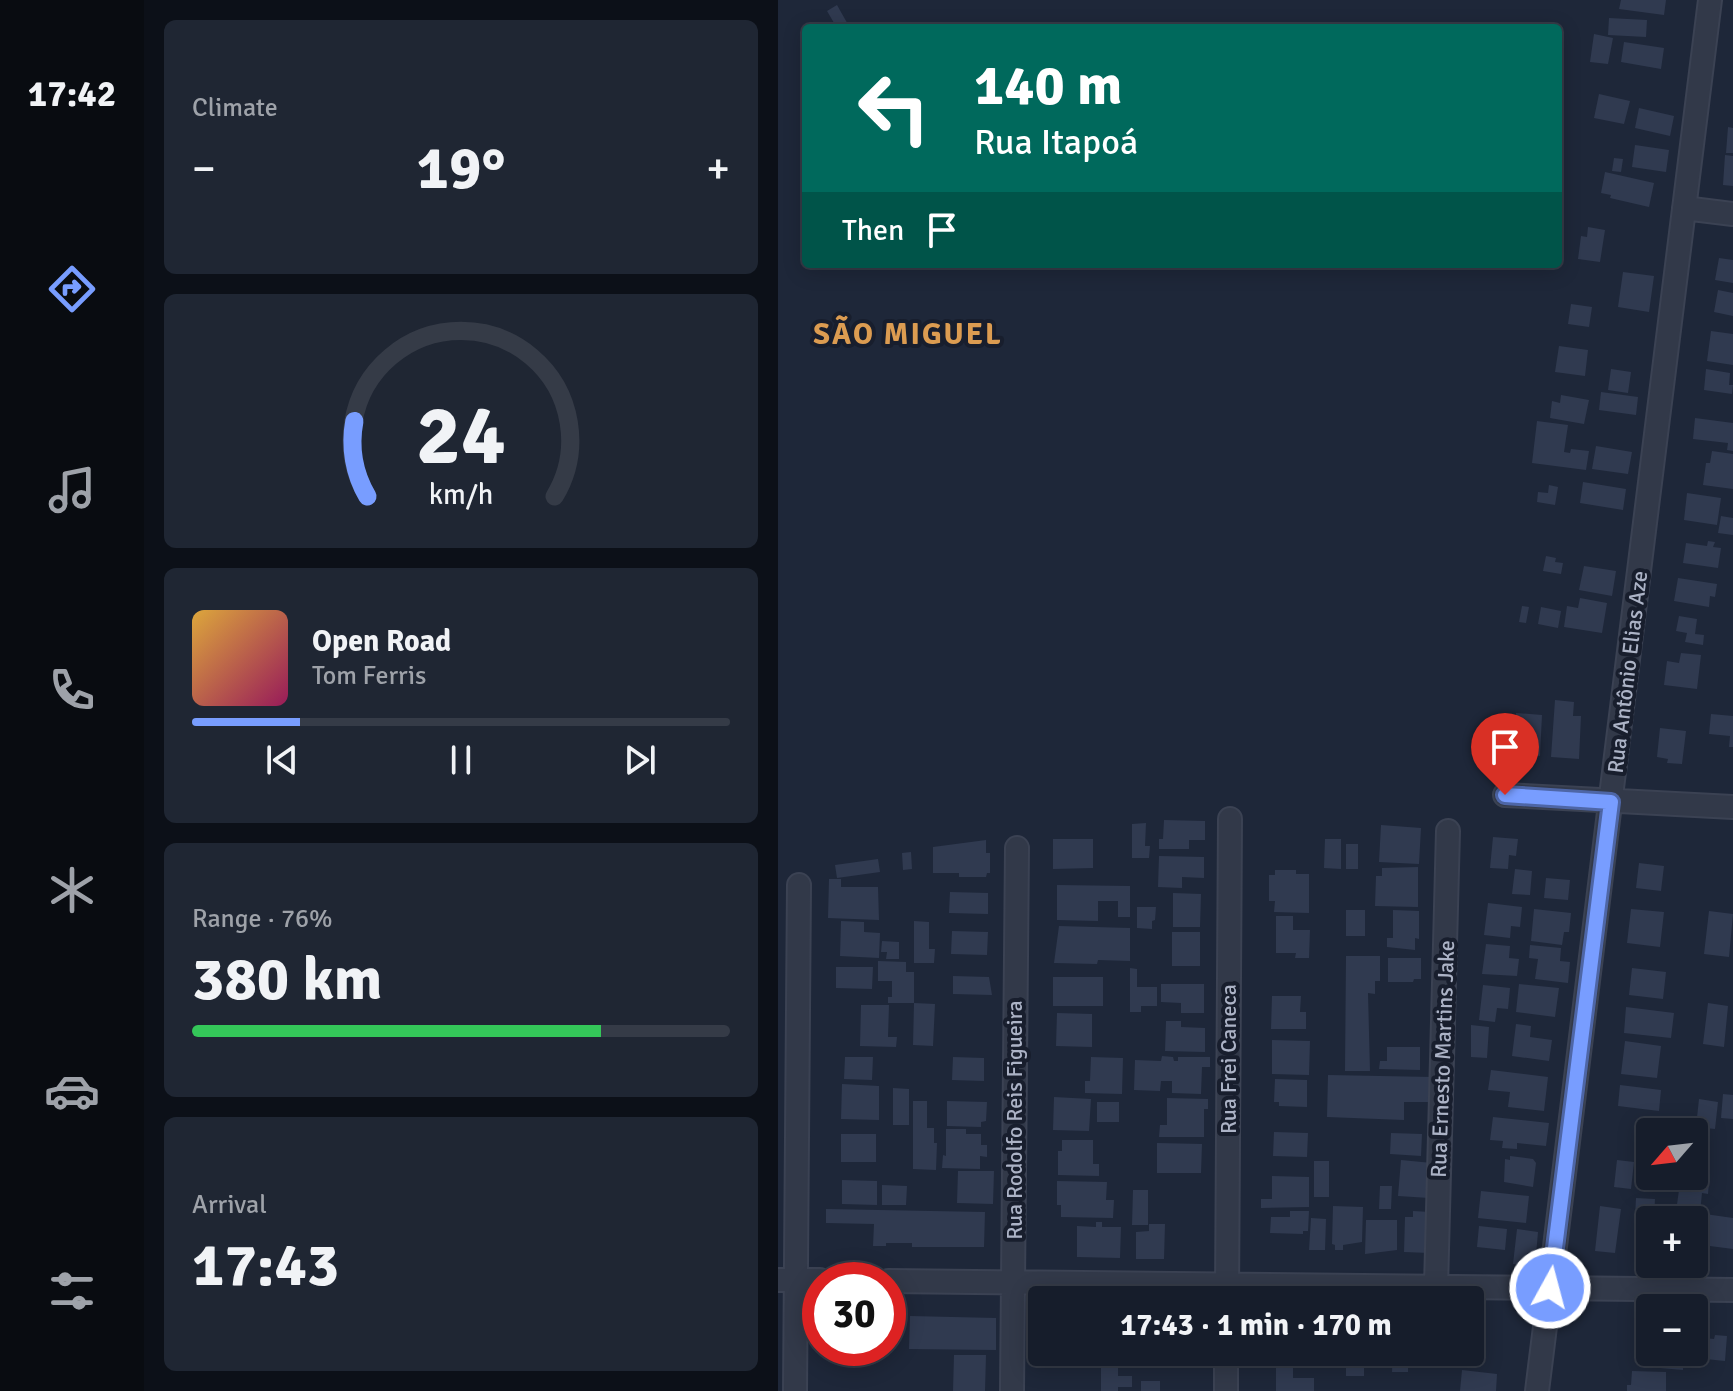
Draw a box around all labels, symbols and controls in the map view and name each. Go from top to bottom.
text: 140 m [974,51,1122,120]
icon: left [842,56,946,160]
text: 17:42 [28,72,116,117]
text: Climate [192,92,278,124]
text: Rua Itapoá [974,120,1138,165]
text: 19° [417,132,505,206]
text: − [192,142,216,196]
text: + [706,142,730,196]
icon: arrive [920,208,964,252]
text: Then [842,212,904,249]
icon: directions [44,261,100,317]
district label: SÃO MIGUEL [813,315,1003,353]
text: 24 [416,385,506,487]
icon: music [44,462,100,518]
text: km/h [429,477,493,512]
street label: Rua Antônio Elias Aze [1602,569,1653,775]
text: Open Road [312,623,451,660]
text: Tom Ferris [312,660,426,692]
icon: phone [44,662,100,718]
pin [1471,713,1539,795]
icon: arrive [1483,725,1527,769]
icon: previous [260,738,304,782]
icon: pause [439,738,483,782]
icon: next [618,738,662,782]
icon: climate [44,862,100,918]
text: Range · 76% [192,903,333,935]
street label: Rua Ernesto Martins Jake [1425,940,1460,1178]
text: 380 km [192,943,382,1017]
street label: Rua Frei Caneca [1215,984,1242,1134]
street label: Rua Rodolfo Reis Figueira [1001,1000,1028,1240]
icon: car [44,1063,100,1119]
north arrow [1636,1118,1708,1190]
map controls [1636,1118,1708,1366]
text: Arrival [192,1189,267,1221]
button: + [1636,1206,1708,1278]
text: 17:43 [192,1229,339,1303]
position arrow [1508,1246,1592,1330]
speed limit sign: 30 [802,1262,906,1366]
icon: filters [44,1263,100,1319]
button: − [1636,1294,1708,1366]
text: 17:43 · 1 min · 170 m [1120,1307,1392,1344]

